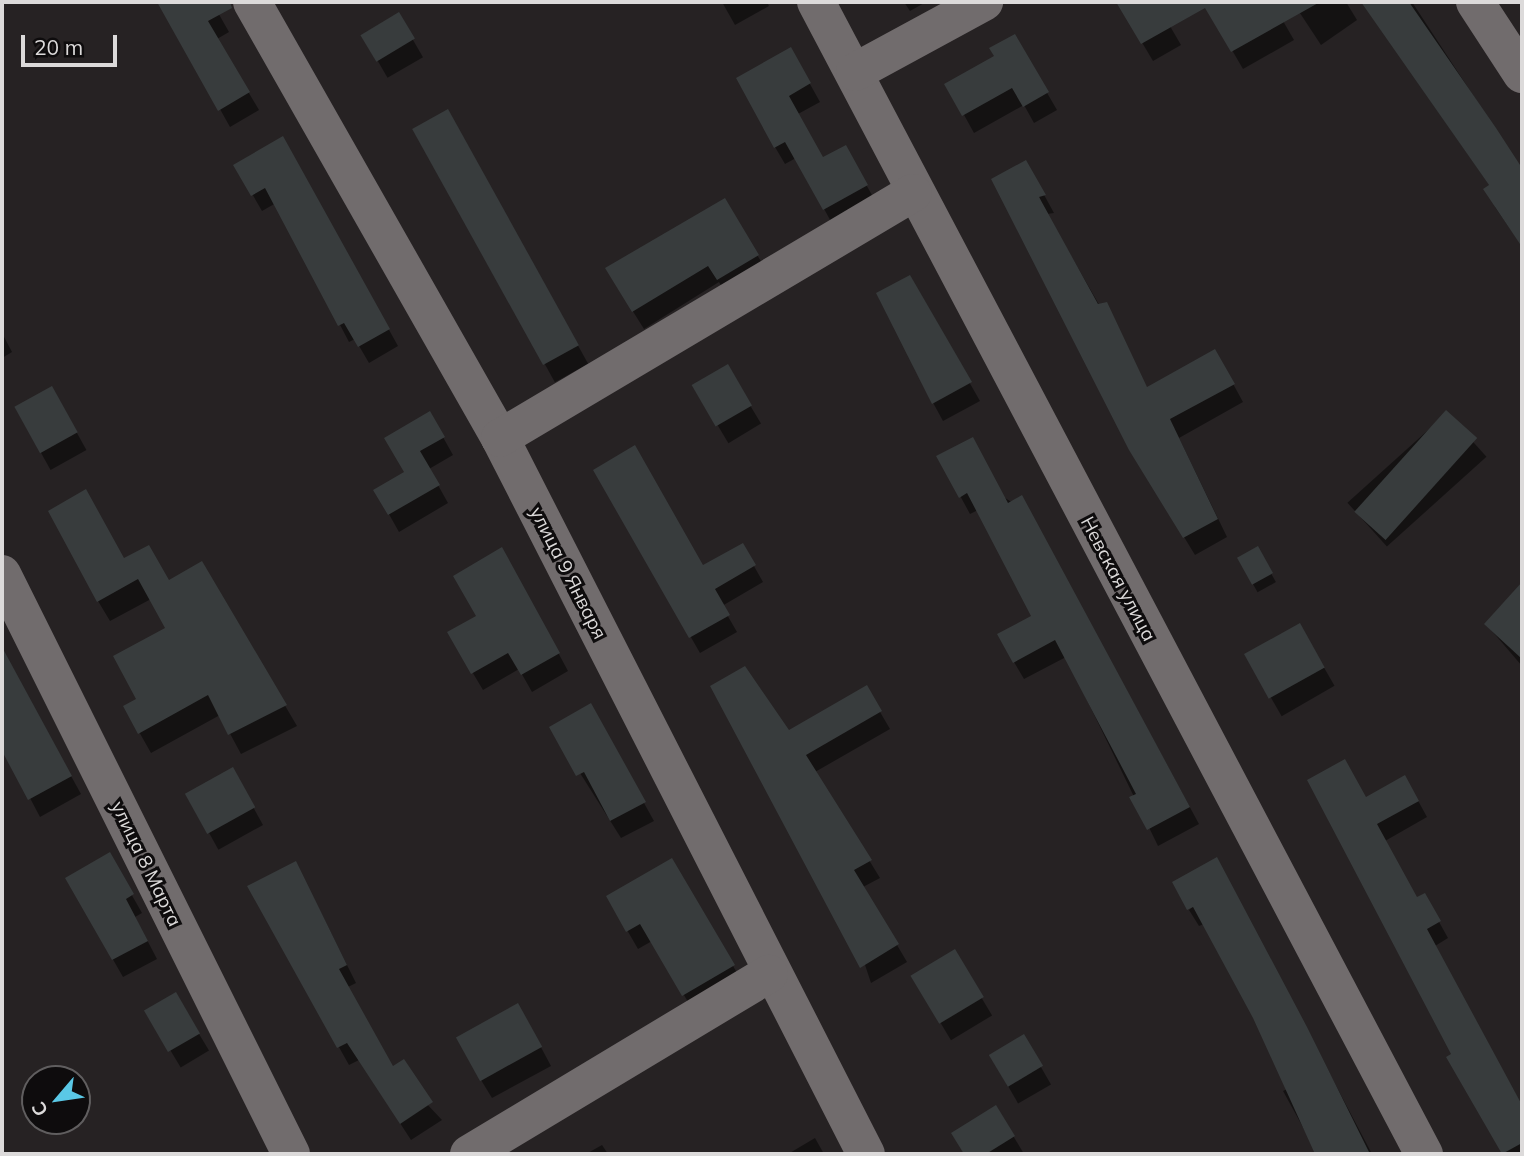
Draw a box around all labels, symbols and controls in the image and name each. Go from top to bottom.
scale bar [24,21,121,65]
text: 20 m [34,34,83,60]
street label: улица 9 Января [525,503,611,643]
street label: Невская улица [1076,513,1160,645]
street label: улица 8 Марта [106,798,186,930]
north arrow [21,1065,91,1135]
text: С [26,1098,53,1121]

